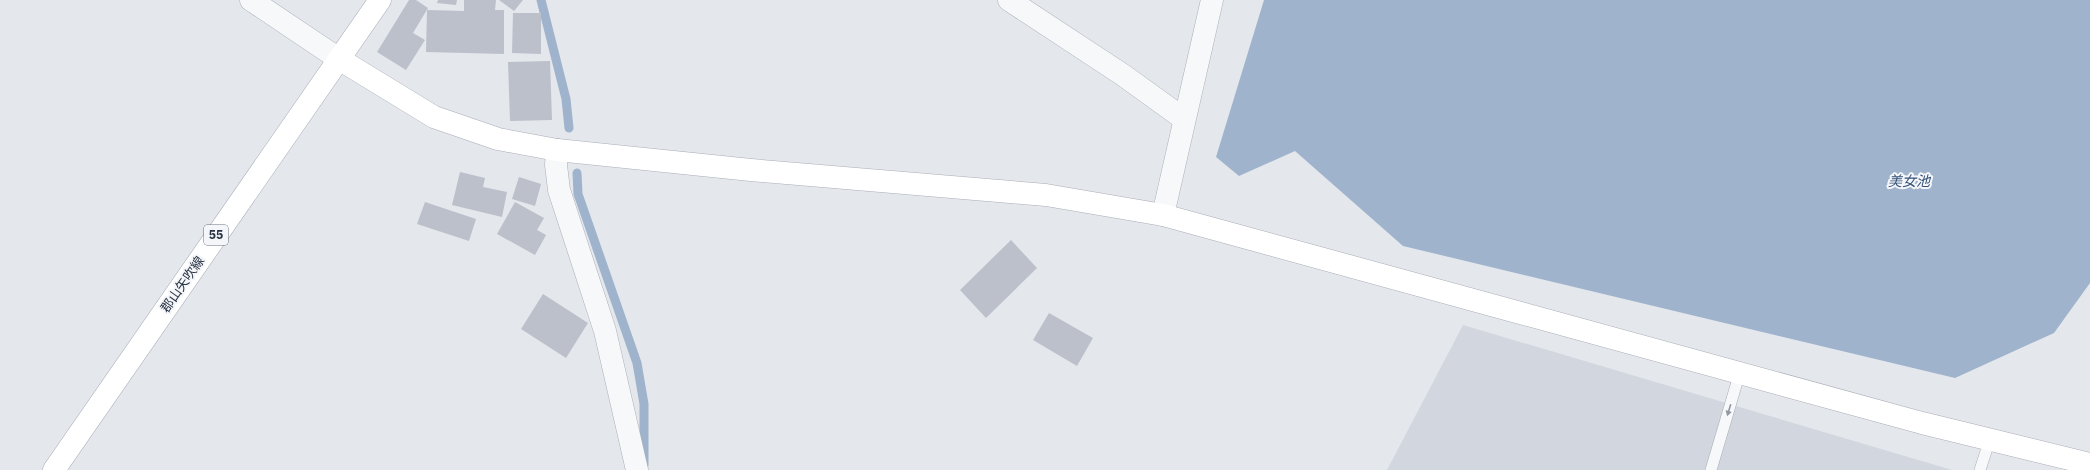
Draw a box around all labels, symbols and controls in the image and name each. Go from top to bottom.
water label: 美女池 [1888,172,1932,190]
road number: 55 [204,225,228,245]
street label: 郡山矢吹線 [157,253,208,316]
one-way arrow [1726,404,1732,416]

